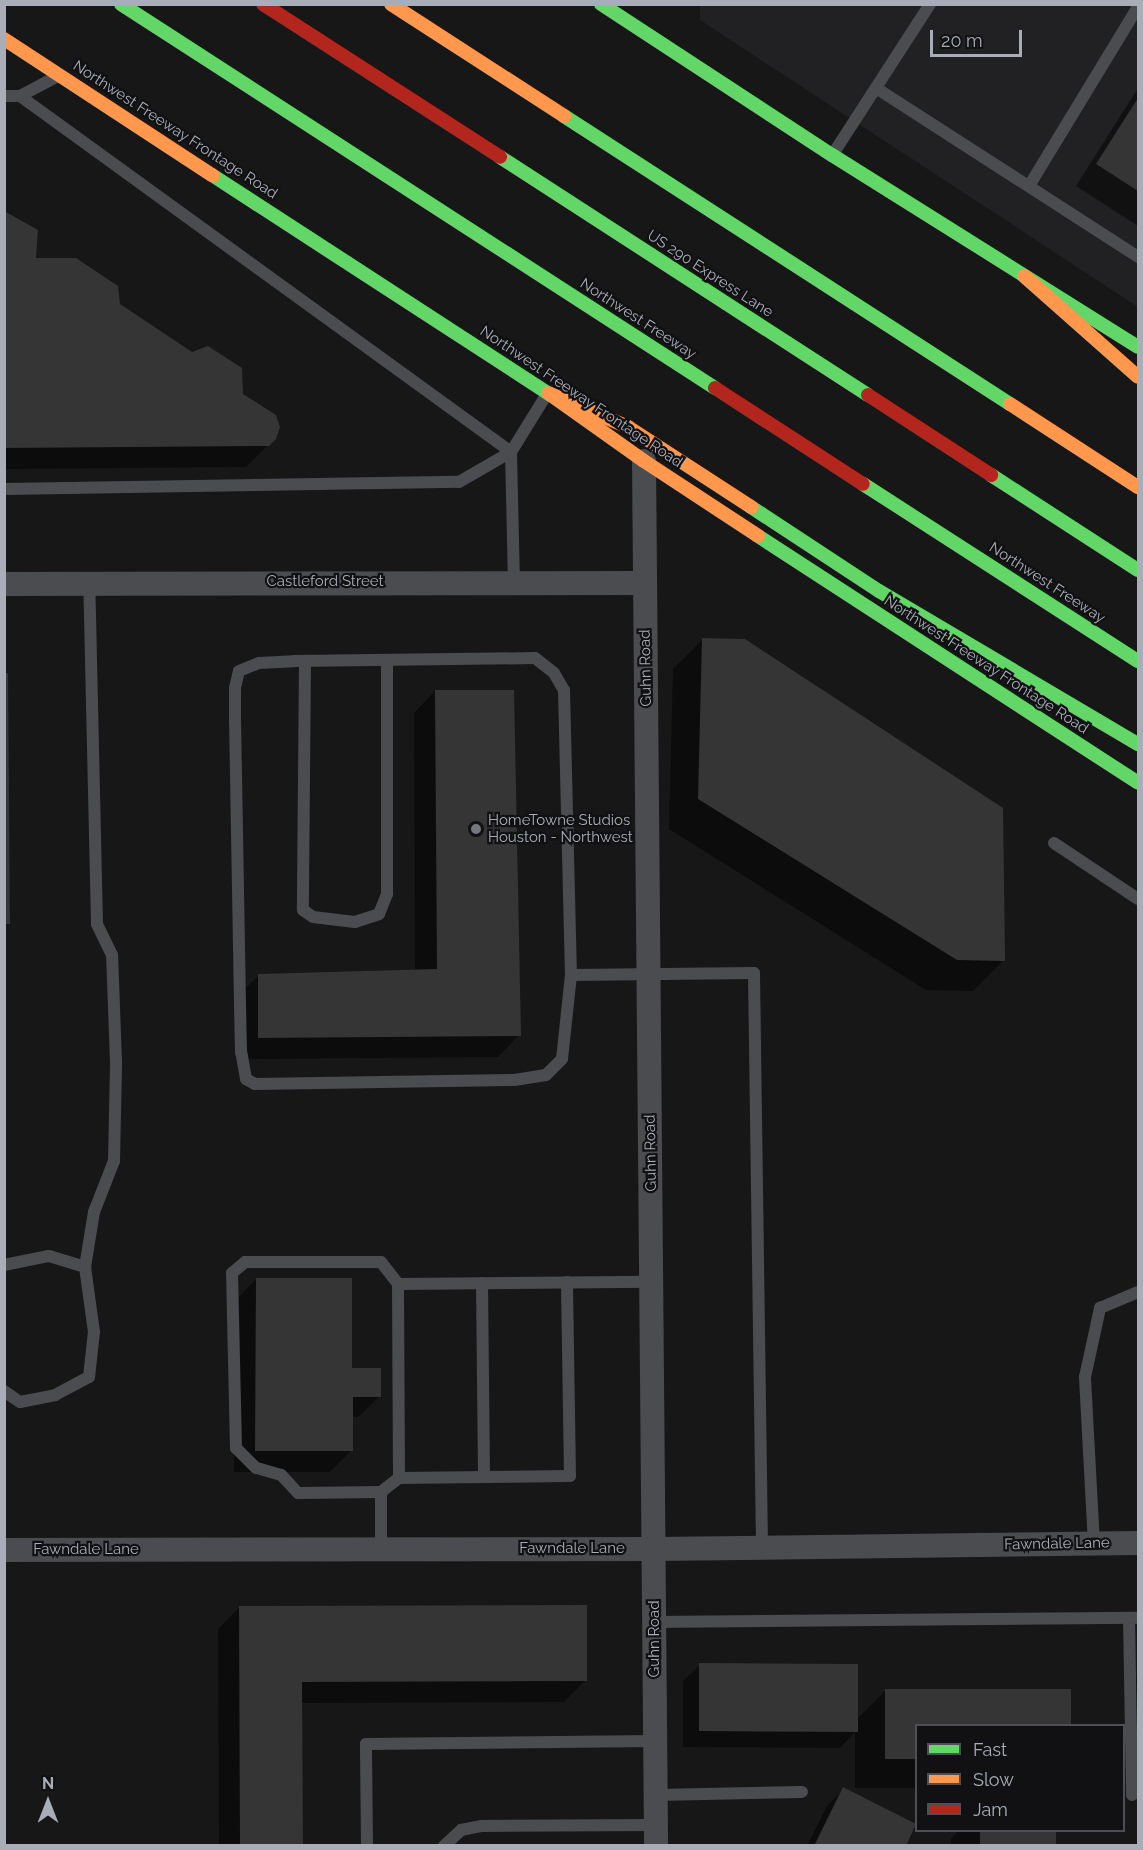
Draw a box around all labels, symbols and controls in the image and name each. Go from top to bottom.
scale bar [933,18,1024,56]
text: 20 m [941,30,983,51]
street label: Northwest Freeway Frontage Road [69,57,281,203]
street label: US 290 Express Lane [644,227,776,321]
street label: Northwest Freeway [577,275,699,363]
street label: Northwest Freeway Frontage Road [476,322,686,472]
street label: Northwest Freeway [986,539,1108,627]
street label: Castleford Street [267,573,383,591]
street label: Northwest Freeway Frontage Road [880,592,1092,738]
street label: Guhn Road [636,629,656,707]
place label: HomeTowne Studios Houston - Northwest [488,811,633,846]
marker: HomeTowne Studios Houston - Northwest [469,822,483,836]
street label: Guhn Road [641,1114,661,1192]
street label: Fawndale Lane [1004,1534,1110,1554]
street label: Fawndale Lane [519,1540,625,1558]
street label: Fawndale Lane [33,1541,139,1559]
street label: Guhn Road [646,1601,664,1677]
legend [915,1724,1125,1832]
text: Fast [973,1739,1007,1760]
text: Slow [973,1769,1014,1790]
north arrow [18,1772,78,1832]
text: N [42,1774,54,1793]
text: Jam [973,1799,1008,1820]

